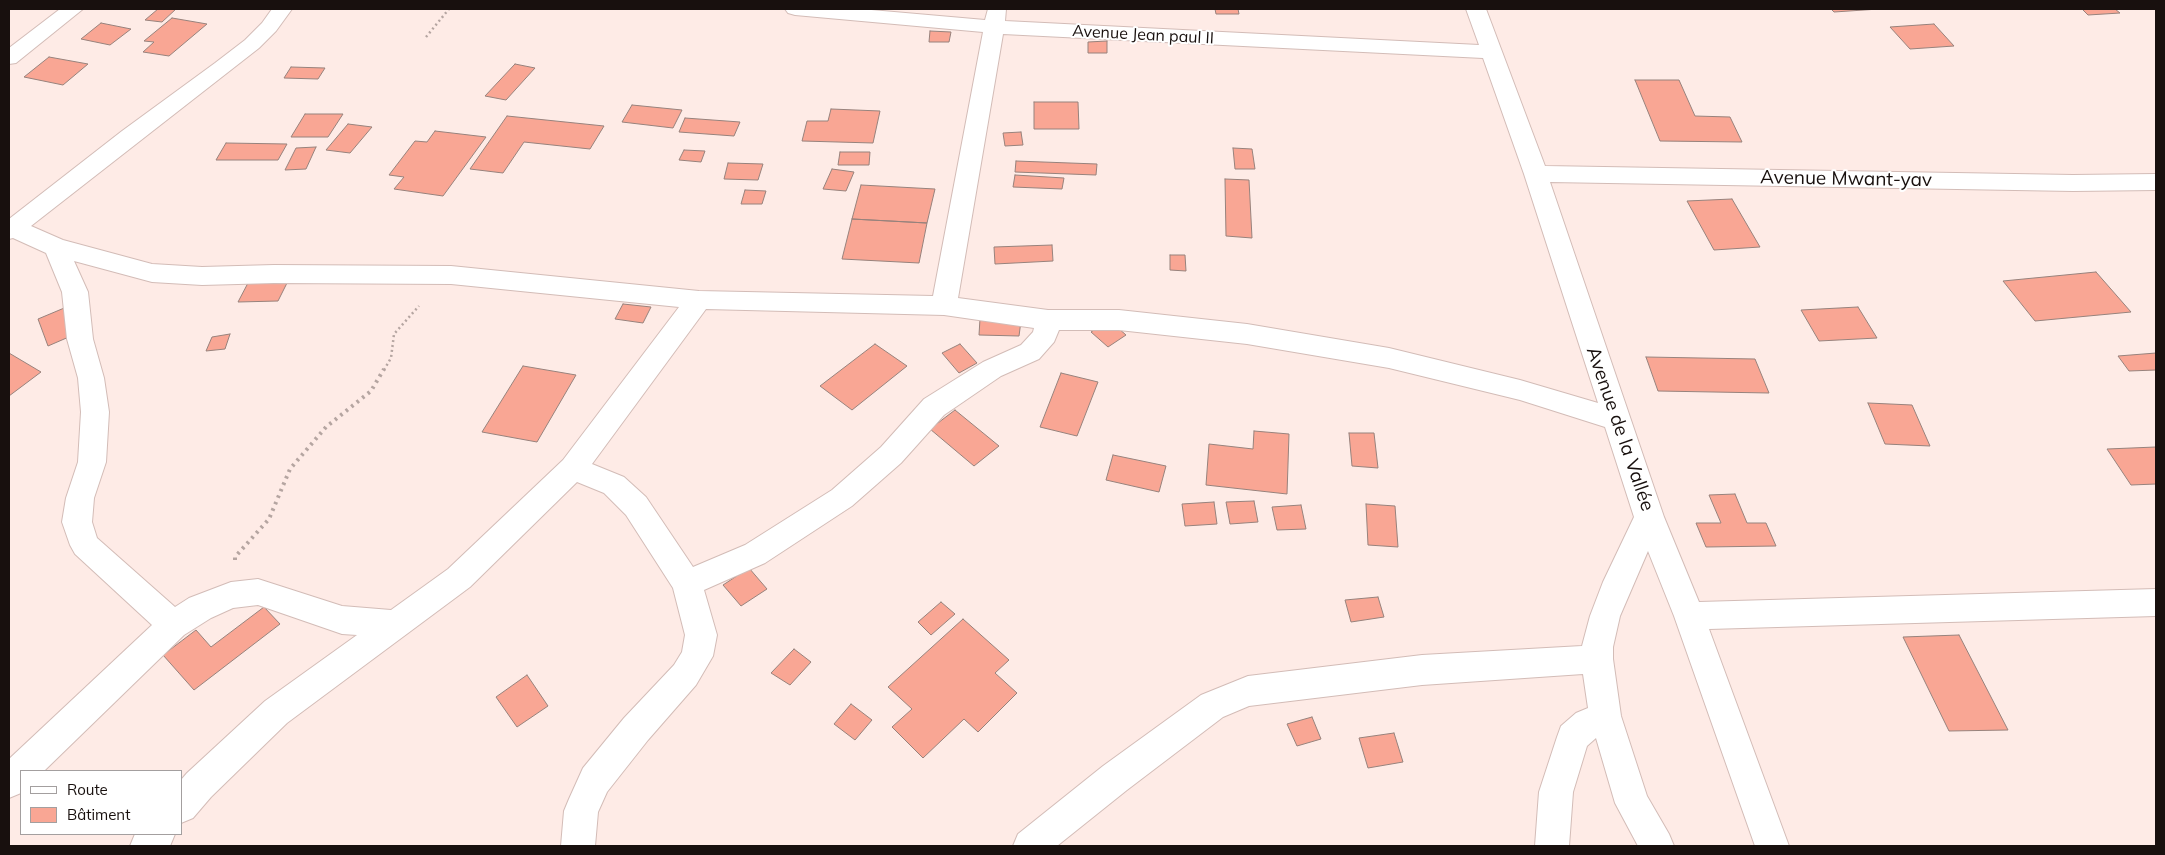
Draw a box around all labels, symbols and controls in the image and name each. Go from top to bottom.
street label: Avenue Jean paul II [1072,22,1214,48]
street label: Avenue Mwant-yav [1760,166,1932,192]
street label: Avenue de la Vallée [1581,344,1659,514]
legend [20,770,182,835]
text: Route [67,780,108,799]
text: Bâtiment [67,805,130,824]

